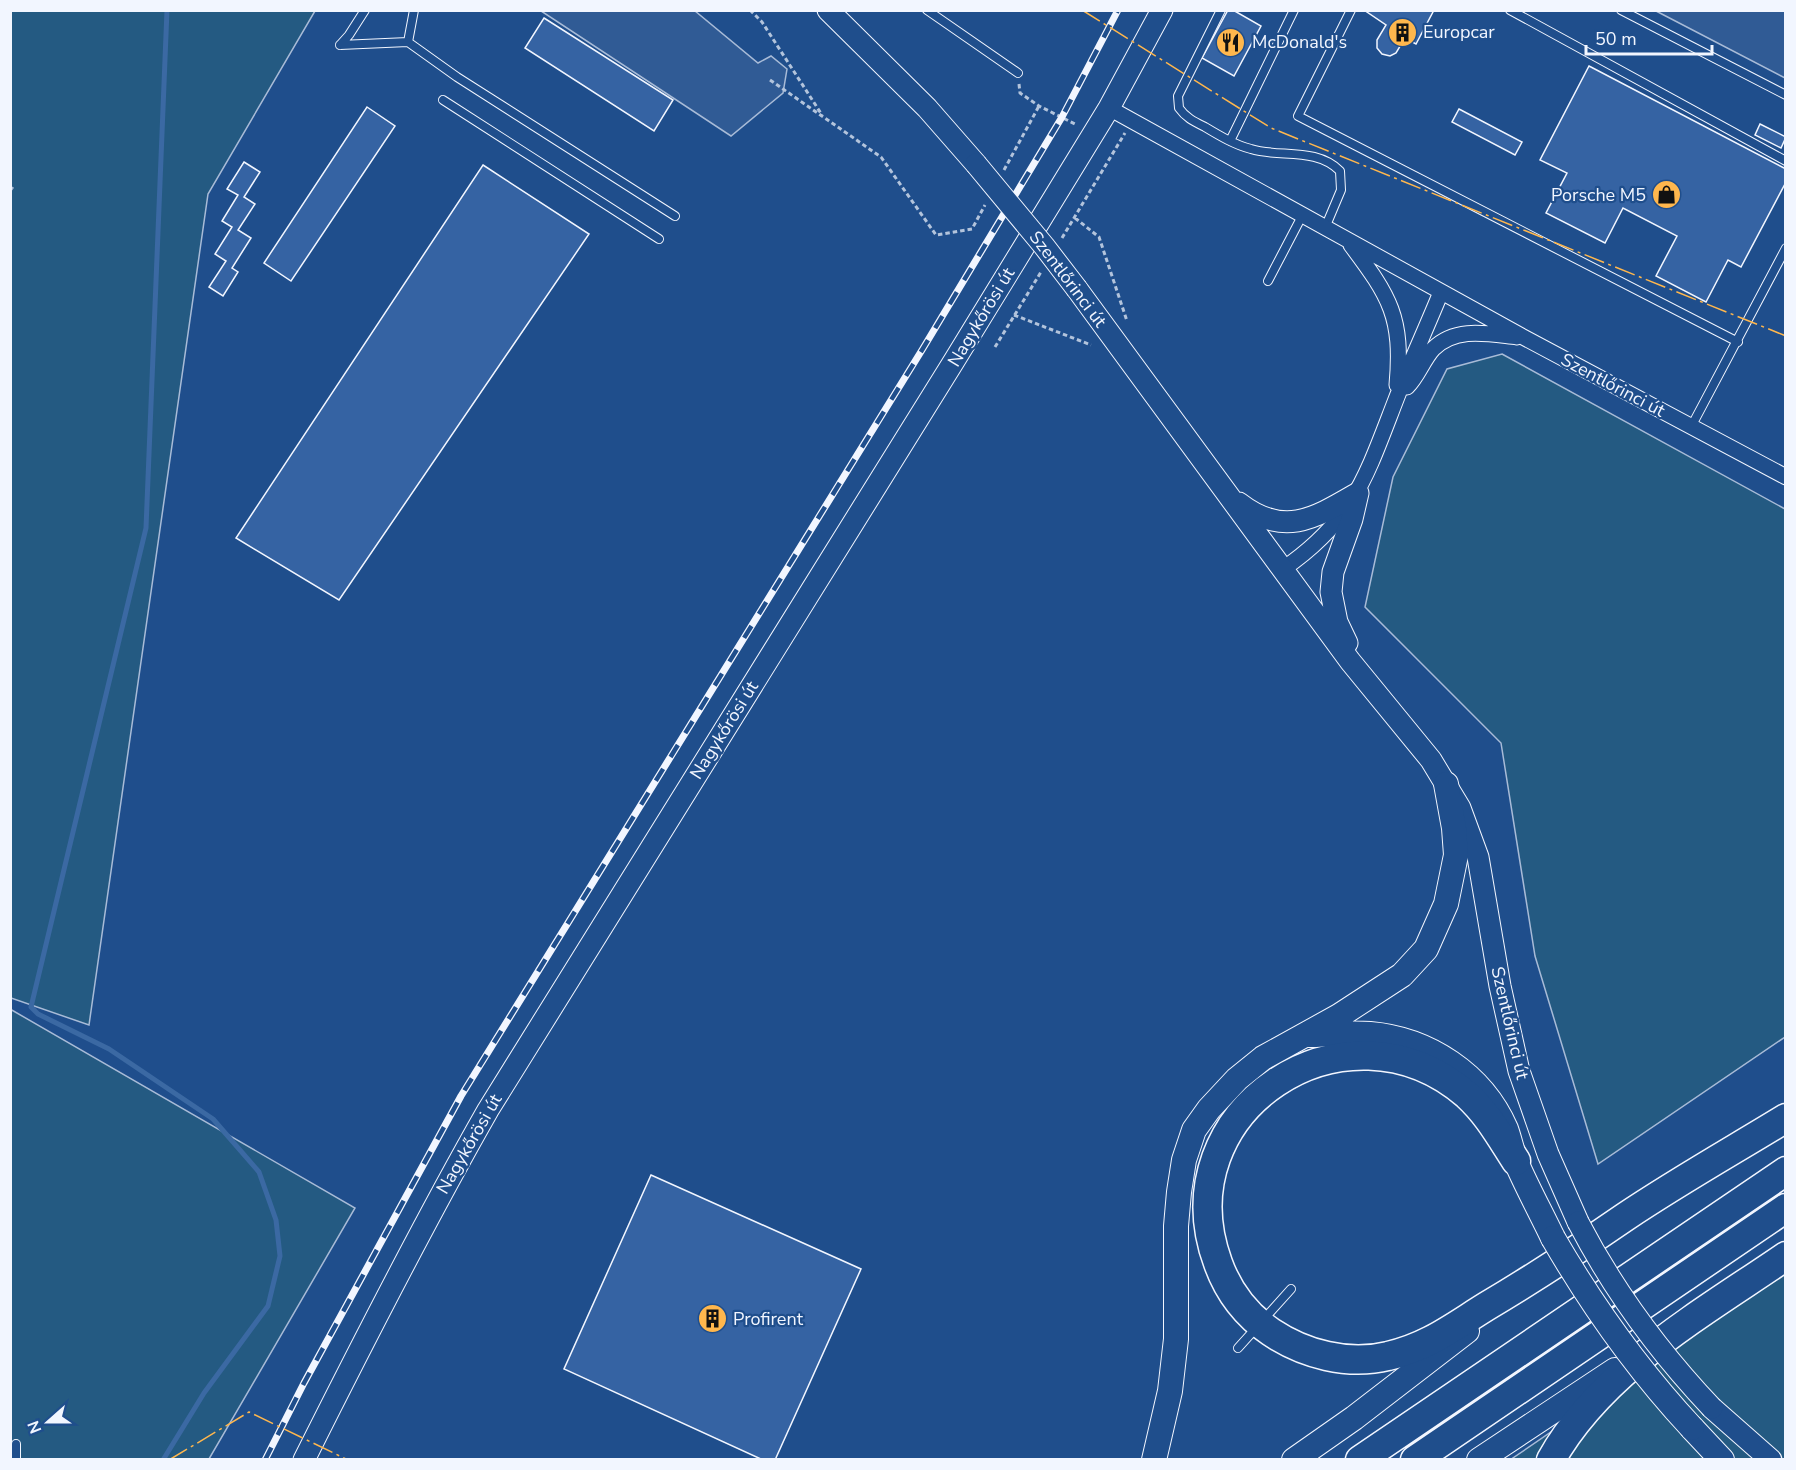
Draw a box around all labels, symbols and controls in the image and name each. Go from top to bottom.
building icon: Europcar [1386,16,1418,48]
scale bar [1586,18,1712,56]
place label: Europcar [1423,20,1495,44]
restaurant icon: McDonald's [1215,26,1247,58]
text: 50 m [1595,27,1637,51]
place label: McDonald's [1252,30,1347,54]
shop icon: Porsche M5 [1651,179,1683,211]
place label: Porsche M5 [1551,183,1646,207]
street label: Szentlőrinci út [1024,226,1113,333]
street label: Nagykőrösi út [942,262,1020,371]
street label: Szentlőrinci út [1557,347,1670,423]
street label: Nagykőrösi út [684,676,764,784]
street label: Szentlőrinci út [1485,964,1535,1082]
street label: Nagykőrösi út [431,1089,508,1198]
building icon: Profirent [696,1303,728,1335]
place label: Profirent [733,1307,804,1331]
north arrow [18,1392,78,1452]
text: N [23,1417,47,1437]

